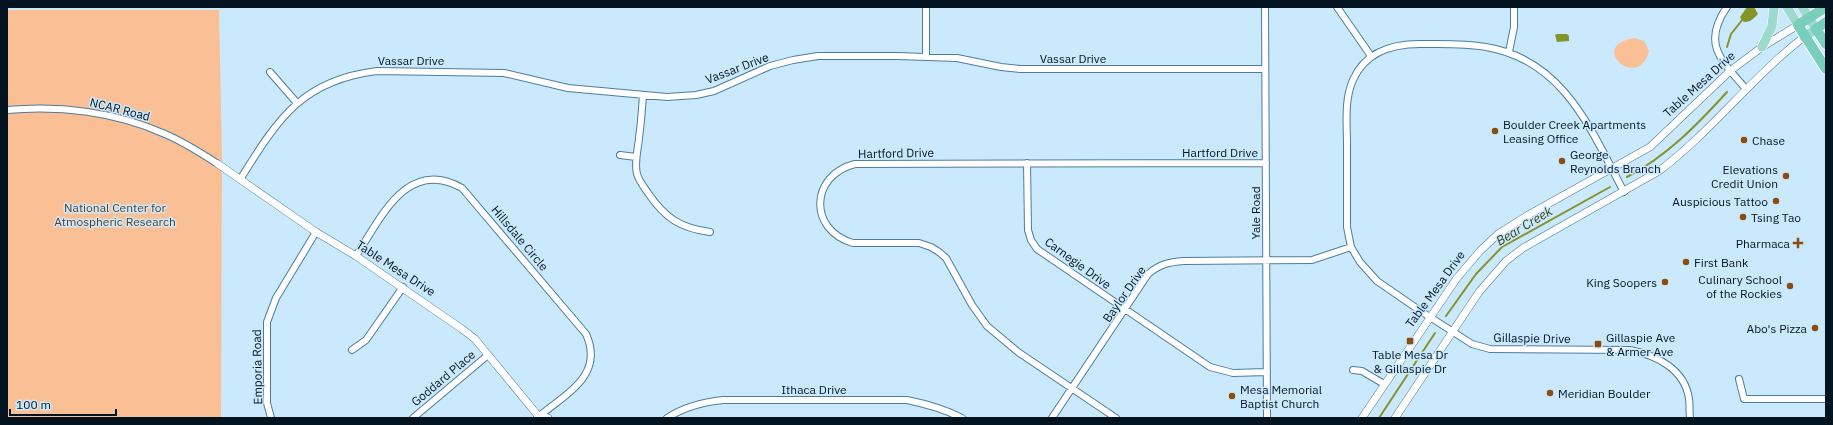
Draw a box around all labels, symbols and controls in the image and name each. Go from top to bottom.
street label: Table Mesa Drive [1660,48,1738,120]
street label: Vassar Drive [703,49,771,87]
street label: Vassar Drive [1040,51,1107,66]
street label: Vassar Drive [378,53,445,68]
street label: NCAR Road [88,94,152,124]
place label: Boulder Creek Apartments Leasing Office [1503,117,1646,146]
marker: Boulder Creek Apartments Leasing Office [1490,126,1500,136]
place label: Chase [1752,133,1786,148]
marker: Chase [1739,135,1749,145]
street label: Hartford Drive [858,145,935,161]
street label: Hartford Drive [1182,145,1258,160]
place label: George Reynolds Branch [1570,147,1661,176]
marker: George Reynolds Branch [1557,156,1567,166]
place label: Elevations Credit Union [1711,162,1778,191]
marker: Elevations Credit Union [1781,171,1791,181]
street label: Yale Road [1248,186,1263,240]
place label: Auspicious Tattoo [1672,194,1768,209]
marker: Auspicious Tattoo [1771,196,1781,206]
park label: National Center for Atmospheric Research [54,200,176,229]
street label: Hillsdale Circle [488,202,552,274]
water label: Bear Creek [1493,202,1555,249]
place label: Tsing Tao [1751,210,1801,225]
marker: Tsing Tao [1738,212,1748,222]
street label: Carnegie Drive [1042,234,1114,292]
place label: Pharmaca [1736,236,1791,251]
street label: Table Mesa Drive [354,237,439,299]
marker: Pharmaca [1793,238,1803,248]
street label: Table Mesa Drive [1402,247,1468,330]
place label: First Bank [1694,255,1749,270]
marker: First Bank [1681,257,1691,267]
street label: Baylor Drive [1099,263,1149,325]
place label: Culinary School of the Rockies [1698,272,1782,301]
place label: King Soopers [1586,275,1657,290]
marker: King Soopers [1660,277,1670,287]
marker: Culinary School of the Rockies [1785,281,1795,291]
place label: Abo's Pizza [1746,321,1808,336]
marker: Abo's Pizza [1810,323,1820,333]
street label: Emporia Road [249,329,265,405]
street label: Gillaspie Drive [1493,330,1571,346]
place label: Gillaspie Ave & Armer Ave [1606,330,1676,359]
marker: Table Mesa Dr & Gillaspie Dr [1405,336,1415,346]
marker: Gillaspie Ave & Armer Ave [1593,339,1603,349]
street label: Goddard Place [408,347,478,409]
place label: Table Mesa Dr & Gillaspie Dr [1372,347,1449,376]
street label: Ithaca Drive [781,382,847,397]
place label: Mesa Memorial Baptist Church [1240,382,1322,411]
place label: Meridian Boulder [1558,386,1651,401]
marker: Meridian Boulder [1545,388,1555,398]
scale bar [10,391,116,417]
marker: Mesa Memorial Baptist Church [1227,391,1237,401]
text: 100 m [16,397,51,412]

